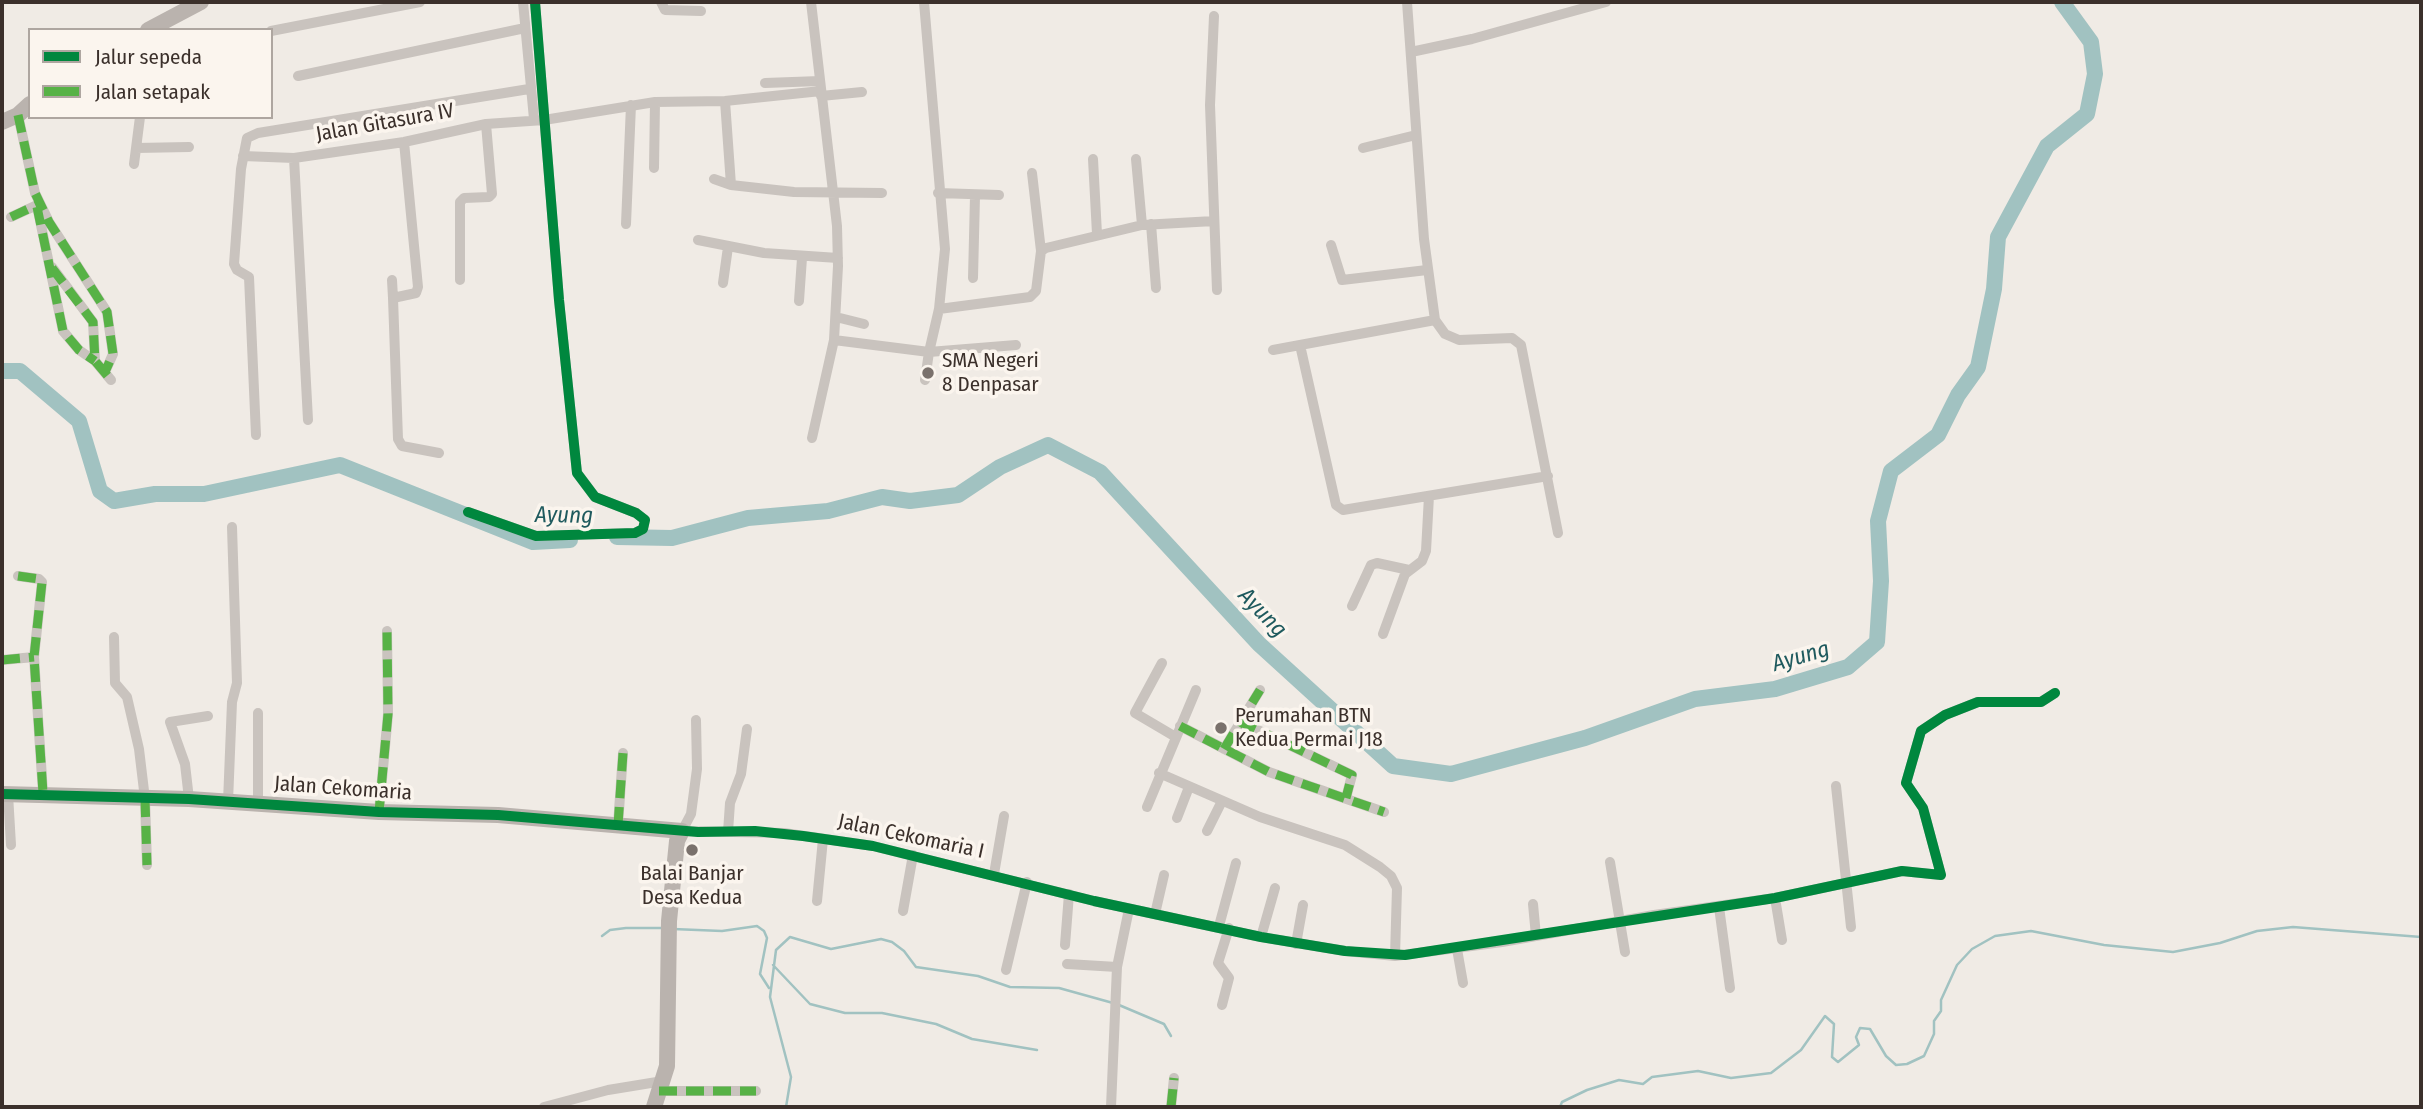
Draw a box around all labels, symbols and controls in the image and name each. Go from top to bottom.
legend [28,28,273,119]
text: Jalur sepeda [95,44,202,70]
text: Jalan setapak [95,79,210,105]
street label: Jalan Gitasura IV [314,98,456,148]
place label: SMA Negeri 8 Denpasar [942,348,1039,398]
marker: SMA Negeri 8 Denpasar [920,365,936,381]
water label: Ayung [535,502,593,530]
water label: Ayung [1232,583,1292,643]
water label: Ayung [1769,636,1833,678]
place label: Perumahan BTN Kedua Permai J18 [1235,703,1383,753]
marker: Perumahan BTN Kedua Permai J18 [1213,720,1229,736]
street label: Jalan Cekomaria [273,772,413,806]
street label: Jalan Cekomaria I [836,809,986,865]
marker: Balai Banjar Desa Kedua [684,842,700,858]
place label: Balai Banjar Desa Kedua [640,861,744,911]

